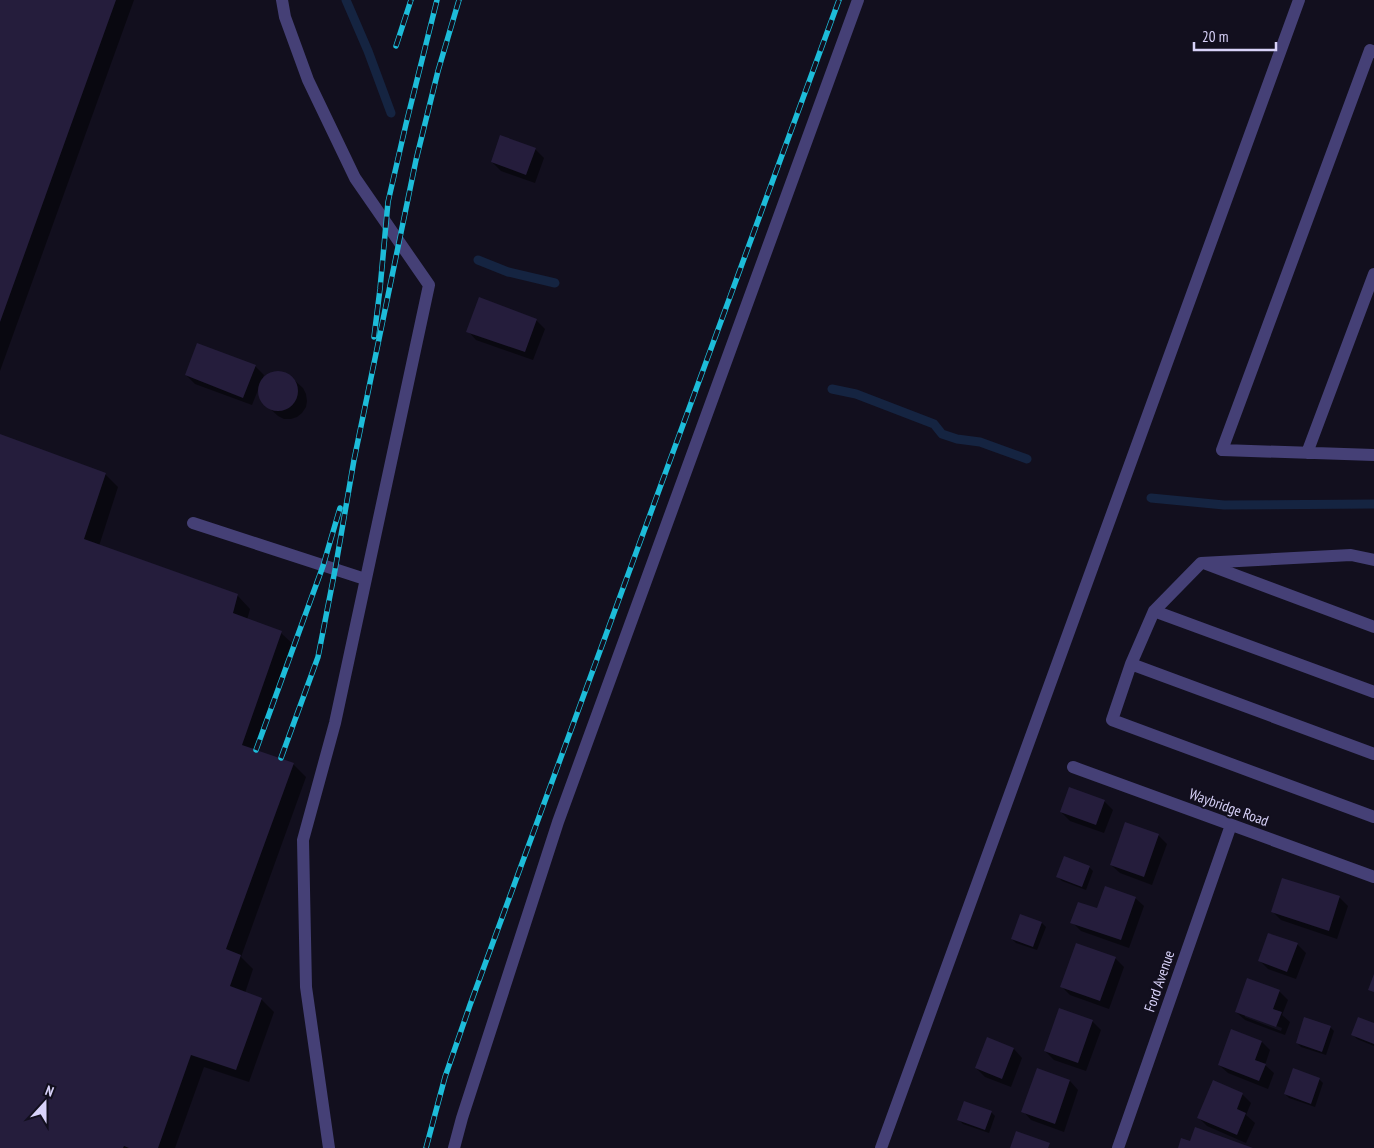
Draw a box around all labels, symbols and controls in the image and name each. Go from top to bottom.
scale bar [1194,20,1276,52]
text: 20 m [1202,27,1228,46]
street label: Waybridge Road [1187,784,1271,830]
street label: Ford Avenue [1140,948,1178,1014]
north arrow [20,1078,70,1128]
text: N [43,1081,56,1101]

